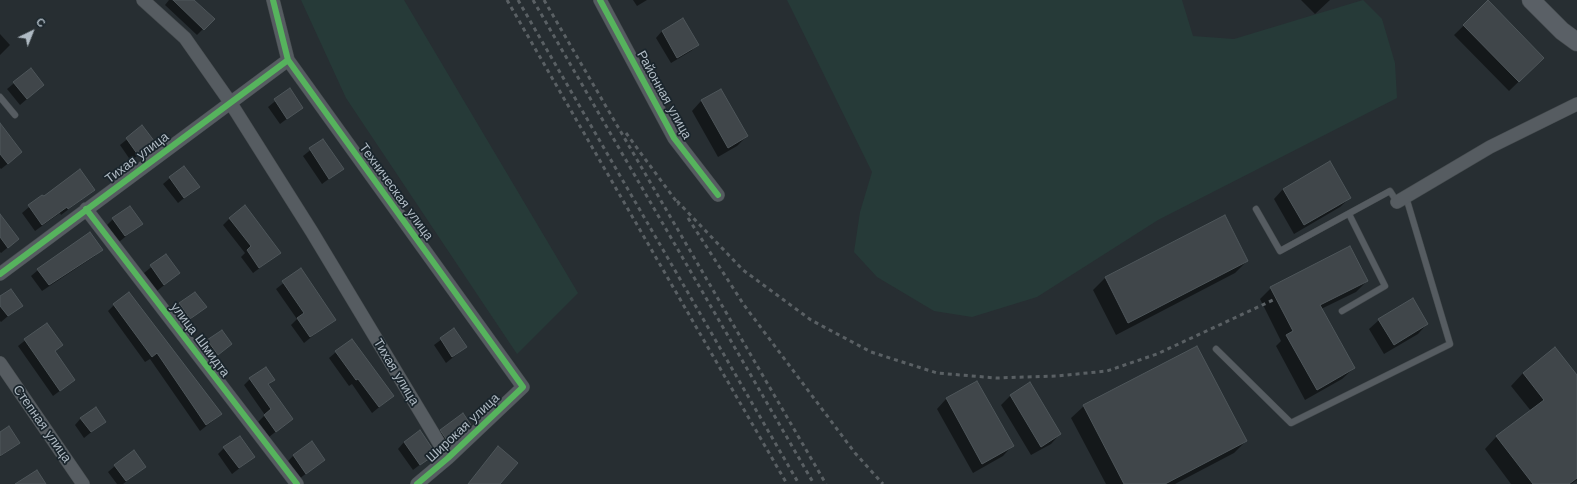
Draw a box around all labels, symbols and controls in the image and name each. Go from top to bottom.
north arrow [12,12,52,52]
text: С [33,15,48,30]
street label: Районная улица [633,48,695,142]
street label: Тихая улица [102,129,172,187]
street label: Техническая улица [356,140,436,244]
street label: улица Шмидта [167,300,233,380]
street label: Тихая улица [370,336,422,408]
street label: Степная улица [9,382,75,466]
street label: Широкая улица [423,390,503,466]

